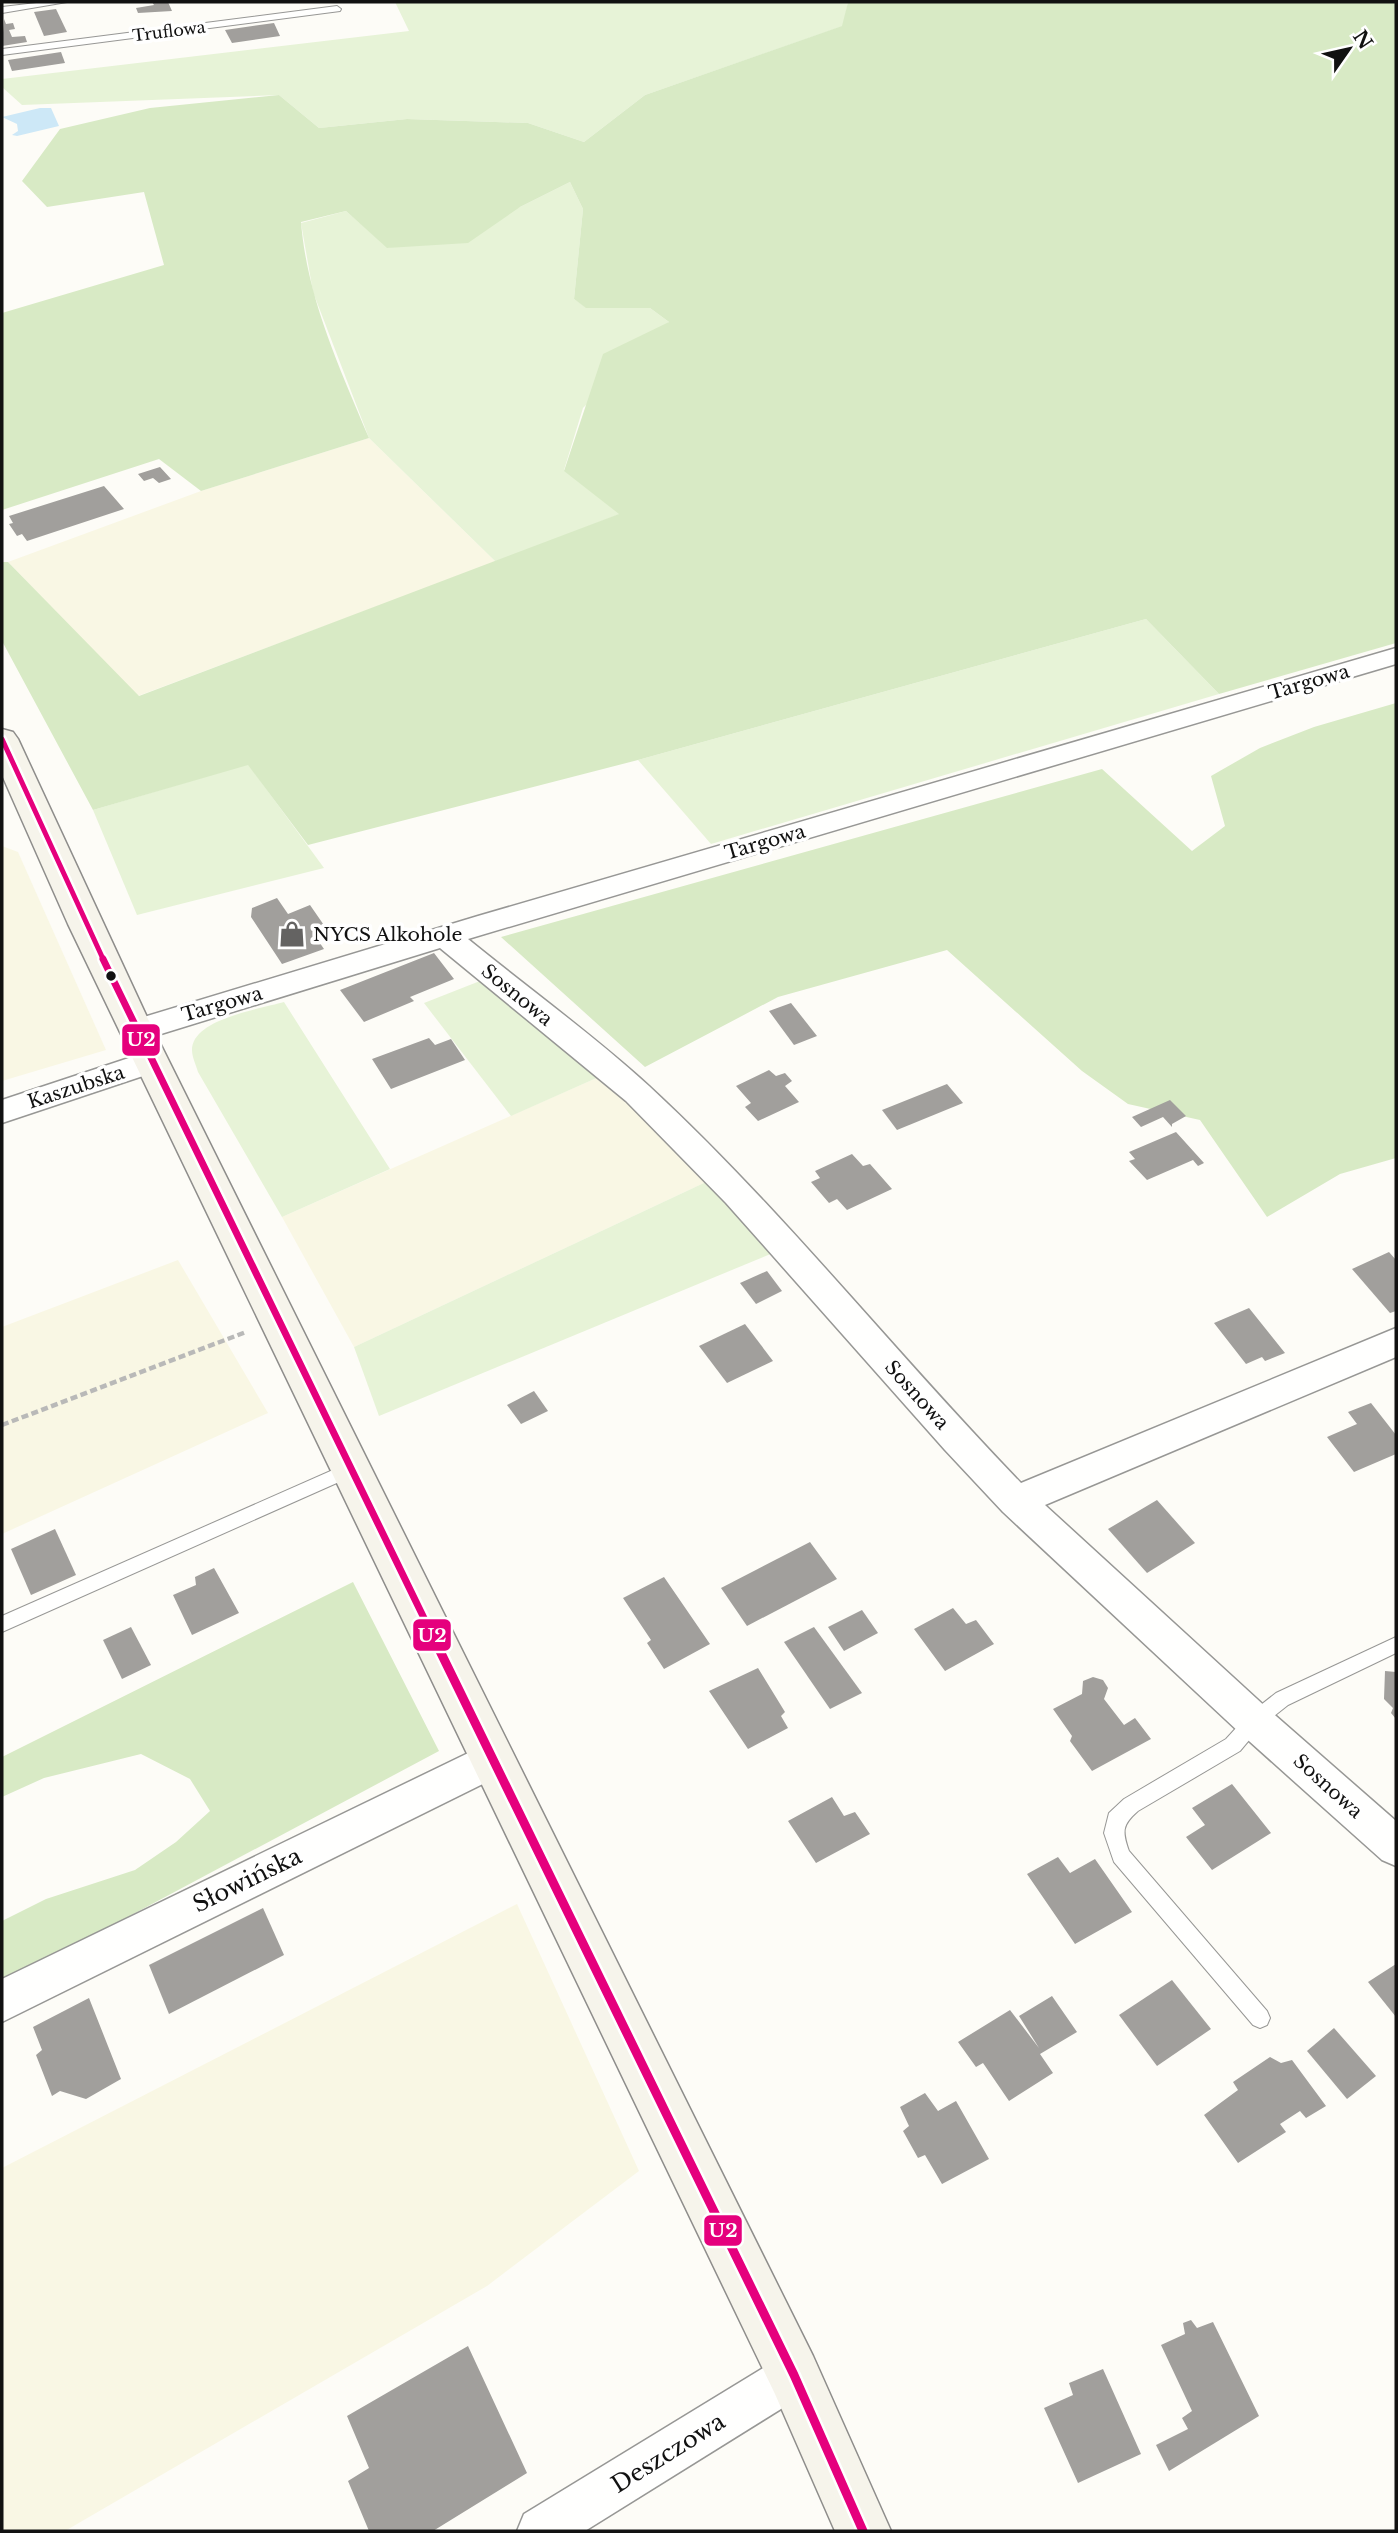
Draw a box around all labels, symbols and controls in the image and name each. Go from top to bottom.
north arrow [1314,14,1384,84]
street label: Truflowa [131,17,207,45]
text: N [1348,26,1377,54]
street label: Targowa [1266,659,1352,704]
street label: Targowa [722,819,808,864]
shop icon: NYCS Alkohole [277,919,307,949]
place label: NYCS Alkohole [313,923,462,946]
street label: Sosnowa [477,959,558,1031]
unlabelled marker [104,969,118,983]
street label: Targowa [179,981,265,1026]
line badge: U2 [121,1023,161,1057]
text: U2 [126,1028,156,1051]
street label: Kaszubska [25,1060,128,1113]
street label: Sosnowa [880,1356,954,1435]
line badge: U2 [412,1618,452,1652]
text: U2 [417,1624,447,1647]
street label: Sosnowa [1289,1749,1368,1823]
street label: Słowińska [188,1842,306,1918]
line badge: U2 [703,2214,743,2247]
text: U2 [708,2219,738,2242]
street label: Deszczowa [606,2407,730,2499]

